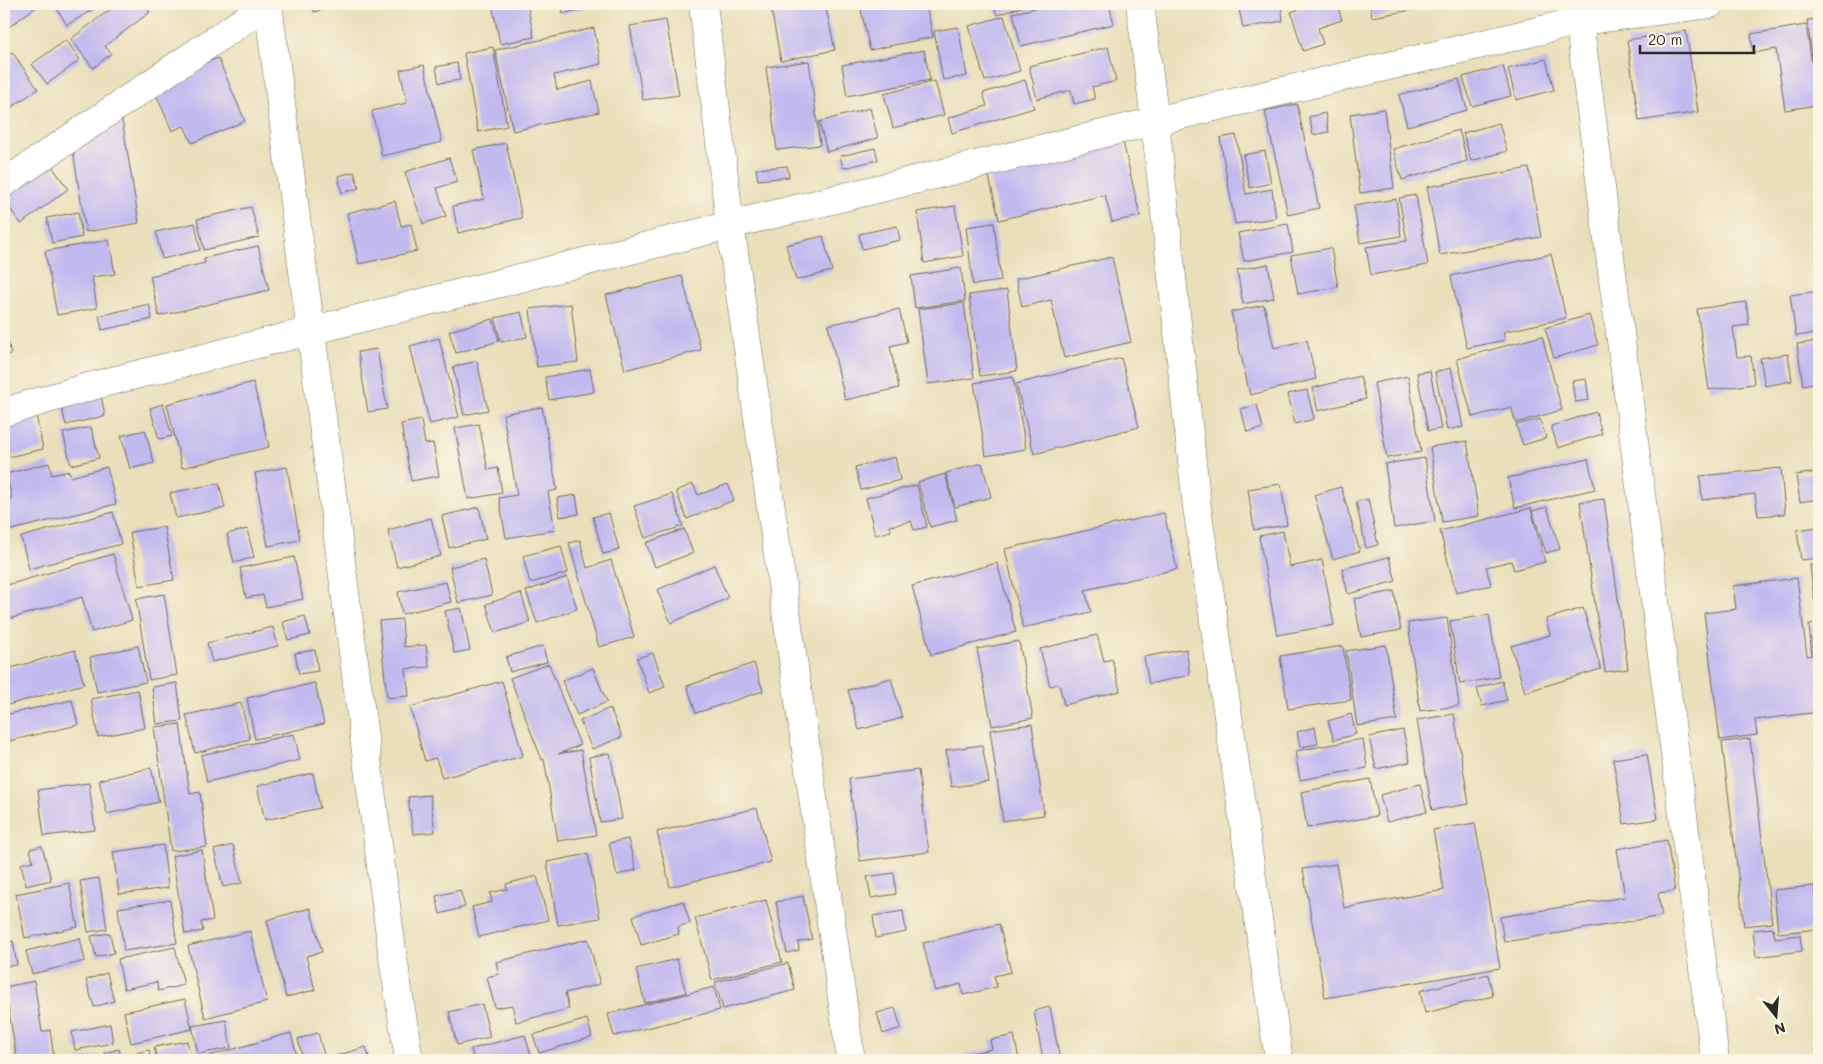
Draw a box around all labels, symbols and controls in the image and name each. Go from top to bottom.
scale bar [1640,22,1754,54]
text: 20 m [1648,29,1682,49]
north arrow [1750,992,1800,1042]
text: N [1772,1018,1788,1040]

